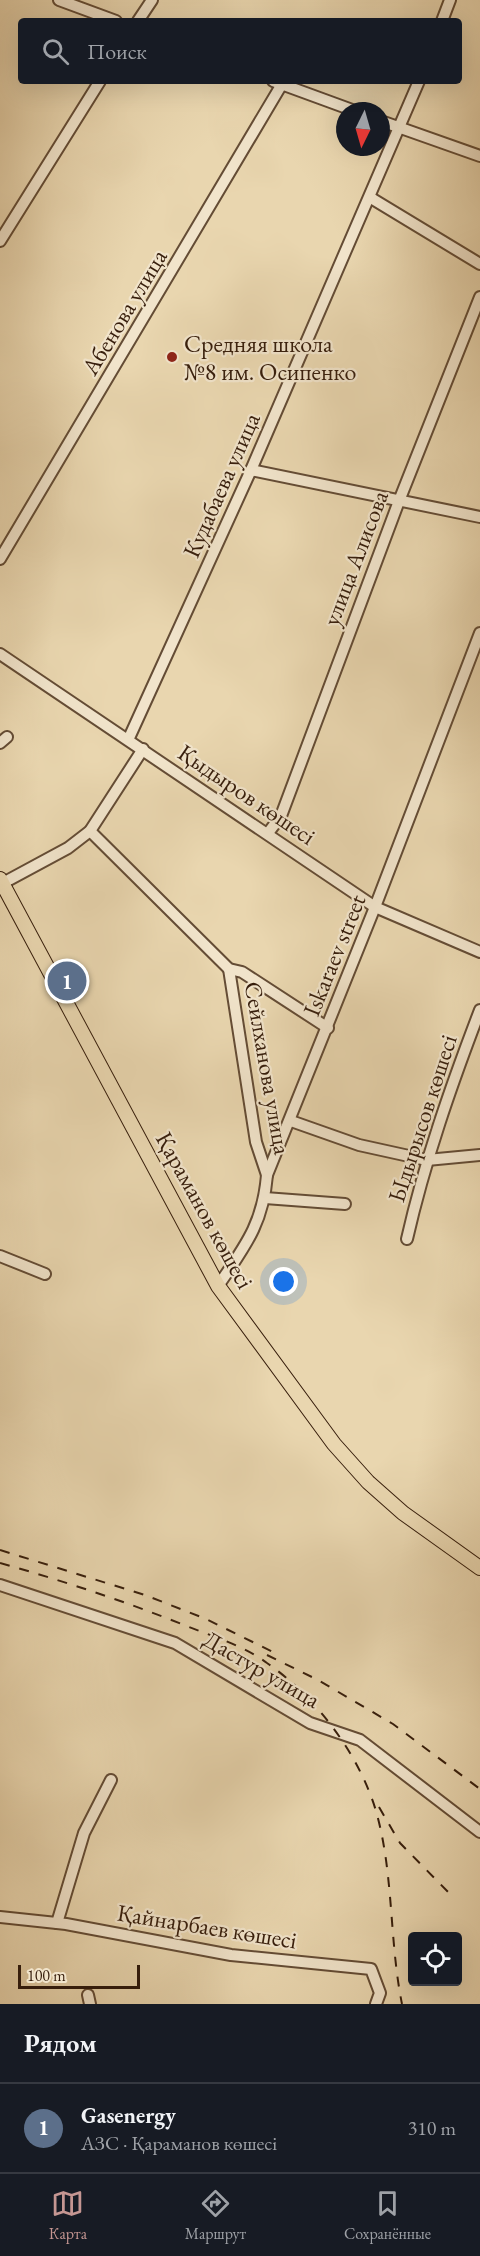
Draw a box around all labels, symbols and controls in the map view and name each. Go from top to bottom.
search box [18,18,462,84]
icon: search [39,35,72,68]
text: Поиск [87,37,147,66]
north arrow [336,102,390,156]
street label: Абенова улица [74,243,174,382]
place label: Средняя школа №8 им. Осипенко [184,328,356,387]
marker: Средняя школа №8 им. Осипенко [165,350,179,364]
street label: Кудабаева улица [175,407,267,562]
street label: улица Алисова [315,485,395,630]
street label: Қыдыров көшесі [172,737,322,852]
street label: Iskaraev street [296,889,373,1020]
pin: 1 [48,958,86,1004]
street label: Сейлханова улица [238,979,299,1157]
street label: Ыдырысов көшесі [380,1030,464,1206]
street label: Қараманов көшесі [149,1126,261,1294]
your location [269,1267,298,1296]
street label: Дастур улица [198,1623,326,1715]
street label: Қайнарбаев көшесі [115,1896,299,1956]
map controls [408,1932,462,1986]
button: locate [408,1932,462,1986]
scale bar [18,1962,140,1990]
text: 100 m [27,1965,66,1986]
text: Рядом [24,2026,97,2060]
text: Gasenergy [81,2101,176,2130]
text: 1 [38,2115,49,2141]
text: 310 m [408,2115,456,2141]
text: АЗС · Қараманов көшесі [81,2130,277,2156]
tab: Карта [49,2187,87,2244]
tab: Маршрут [185,2187,246,2244]
tab: Сохранённые [344,2187,431,2244]

